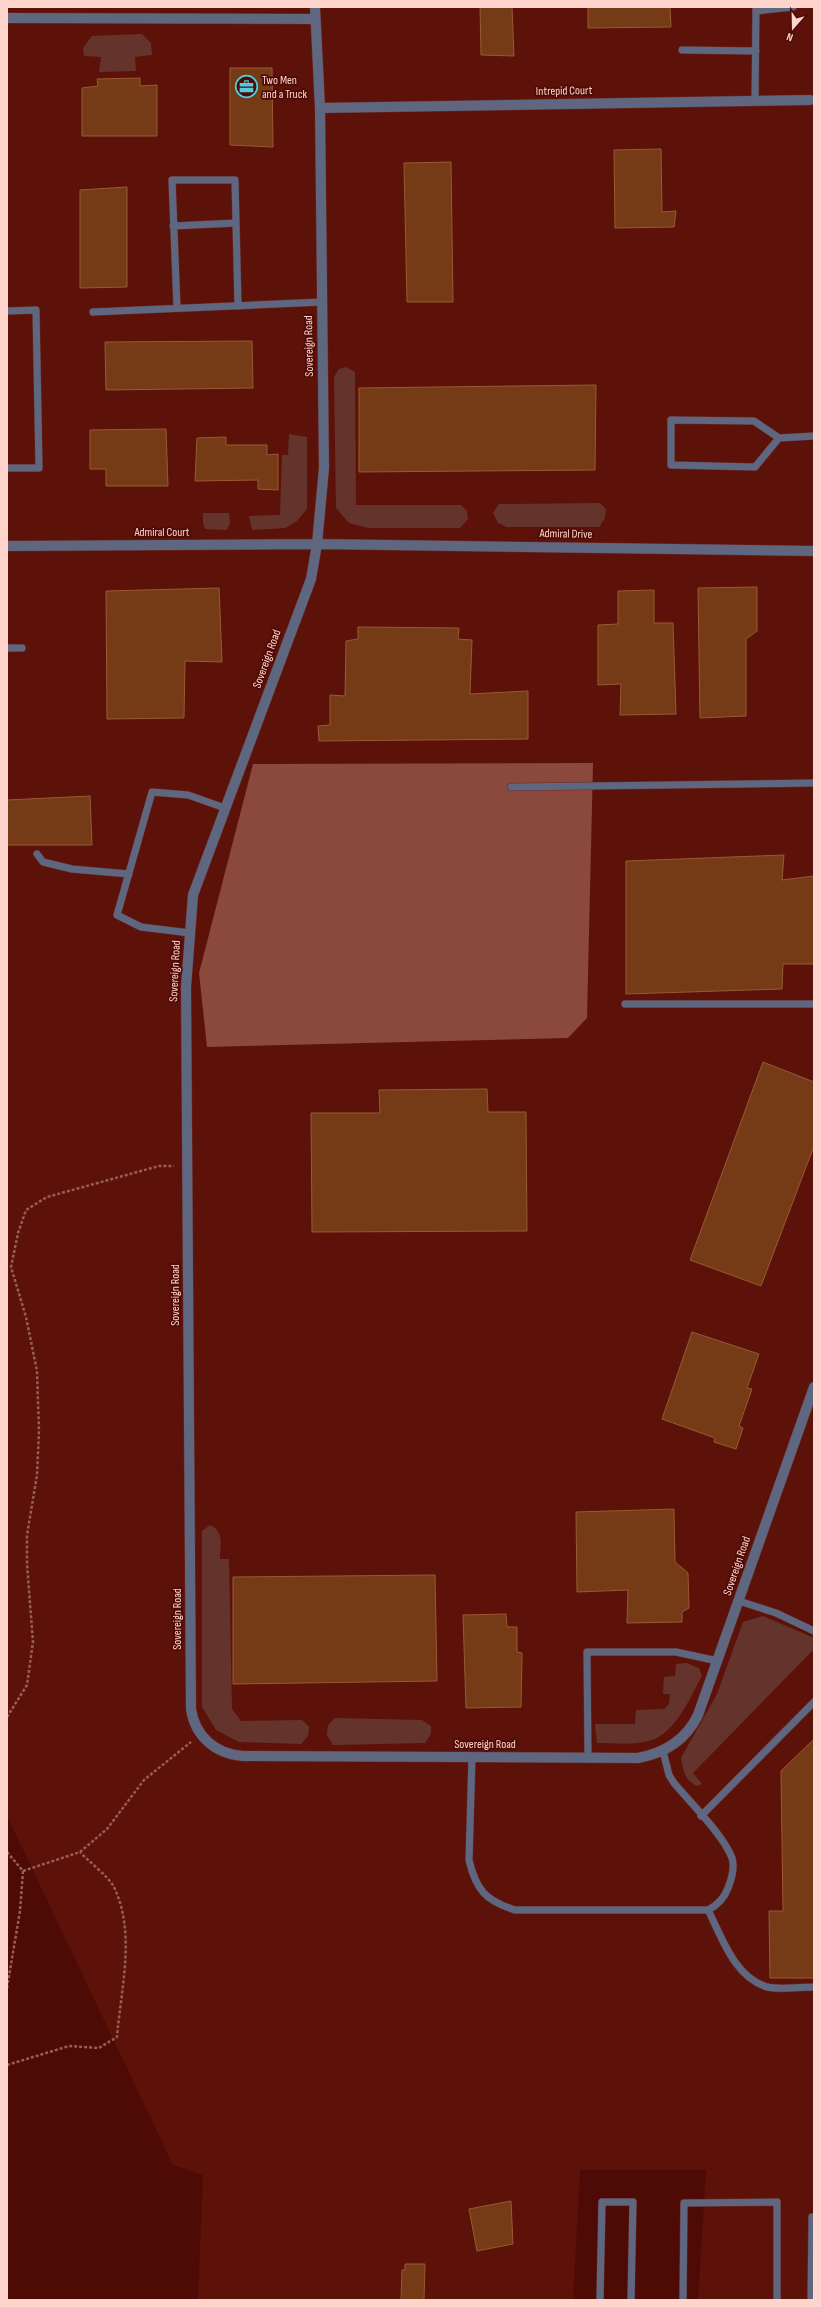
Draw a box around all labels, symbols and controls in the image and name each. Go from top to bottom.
north arrow [773,8,813,48]
text: N [785,30,795,44]
place label: Two Men and a Truck [262,73,307,102]
office icon: Two Men and a Truck [234,74,260,100]
street label: Intrepid Court [536,83,593,99]
street label: Sovereign Road [301,315,317,377]
street label: Admiral Court [134,525,190,540]
street label: Admiral Drive [538,526,593,542]
street label: Sovereign Road [249,628,285,690]
street label: Sovereign Road [166,940,184,1002]
street label: Sovereign Road [168,1264,183,1326]
street label: Sovereign Road [720,1534,754,1598]
street label: Sovereign Road [170,1588,185,1650]
street label: Sovereign Road [454,1737,516,1752]

